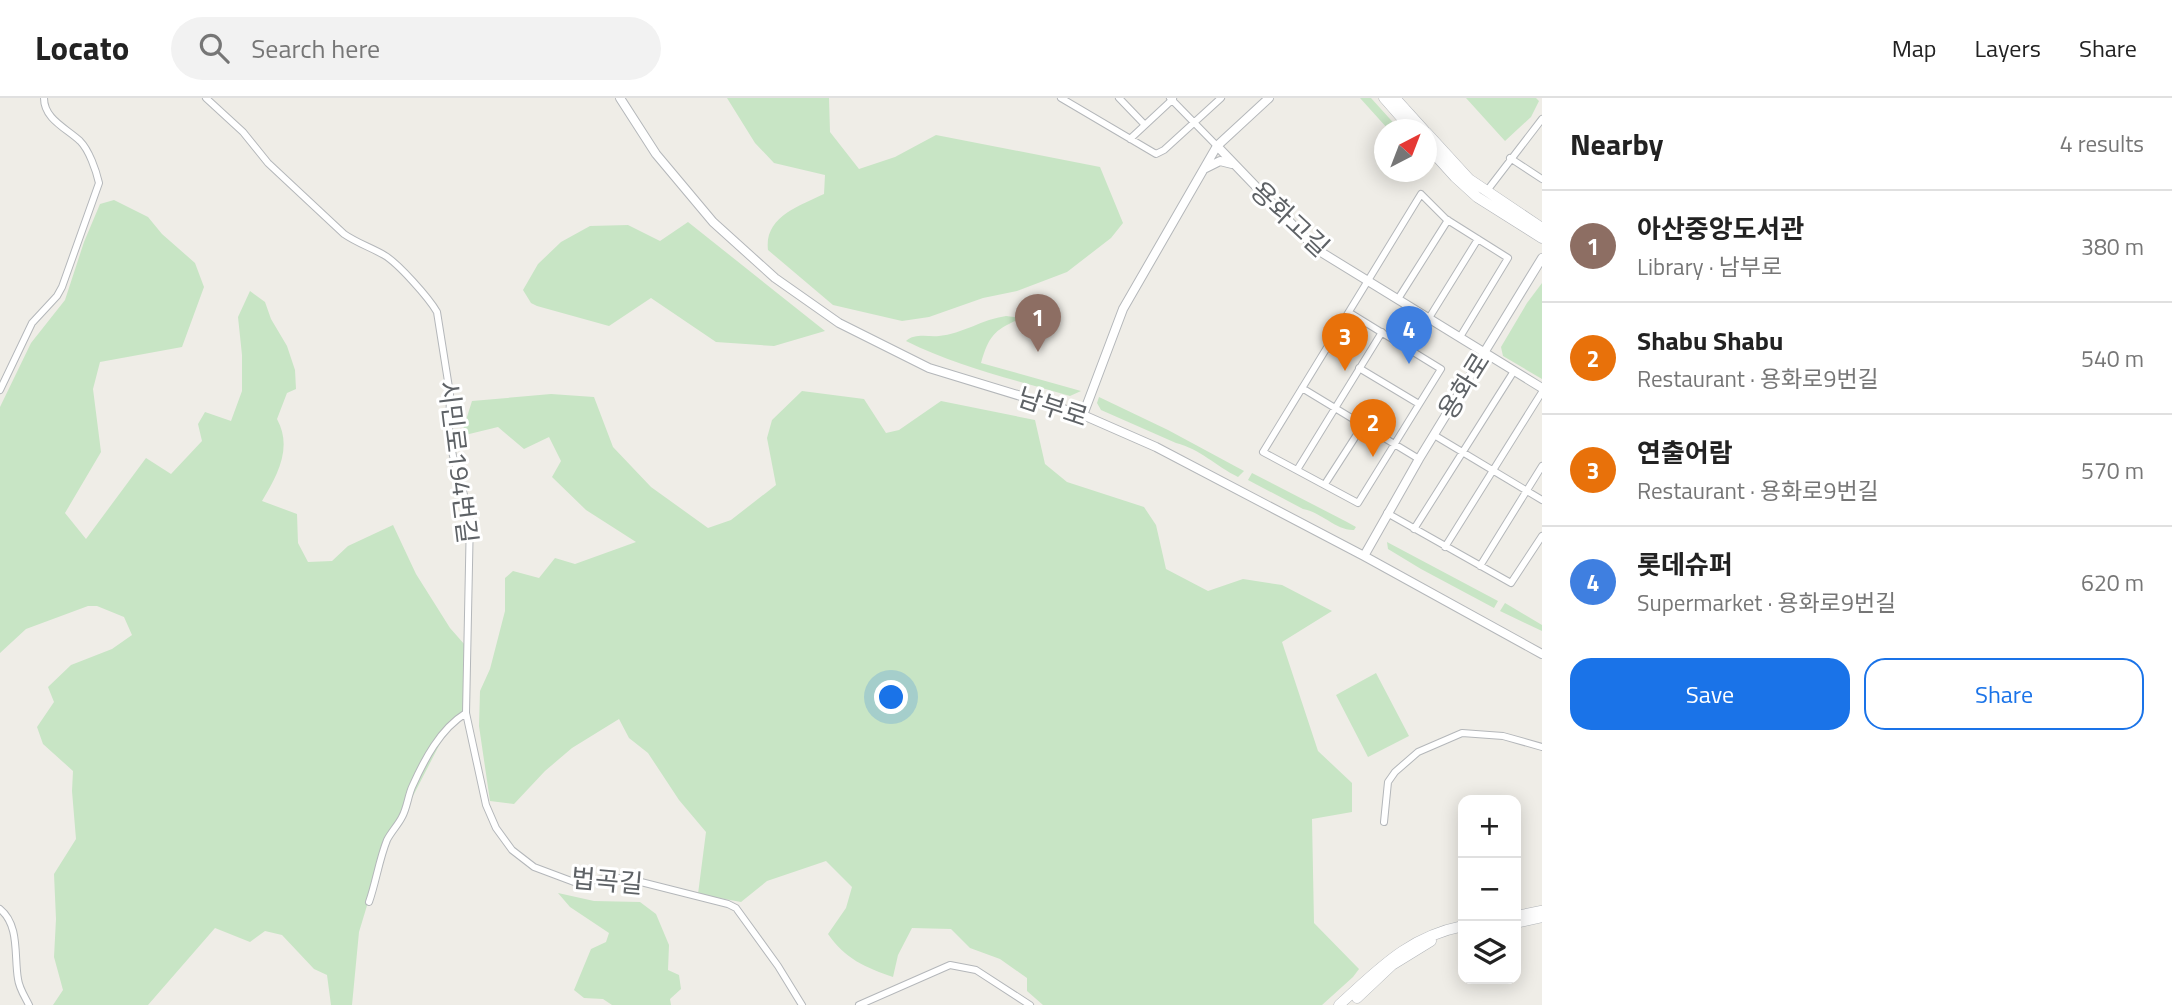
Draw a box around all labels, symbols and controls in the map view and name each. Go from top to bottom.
search box [171,17,661,80]
text: Locato [35,23,129,73]
icon: search [195,29,233,67]
text: Search here [251,29,380,68]
text: Map [1892,30,1937,66]
text: Layers [1975,30,2041,66]
text: Share [2079,30,2137,66]
north arrow [1374,119,1437,182]
text: Nearby [1570,121,1663,167]
text: 4 results [2060,126,2144,161]
street label: 용화고길 [1242,172,1339,266]
text: 아산중앙도서관 [1637,209,1804,248]
text: 1 [1587,229,1599,264]
text: 380 m [2081,229,2144,264]
text: Library · 남부로 [1637,249,1782,284]
pin: 1 [1015,294,1061,352]
pin: 4 [1386,306,1432,364]
pin: 3 [1322,313,1368,371]
text: Shabu Shabu [1637,321,1783,360]
text: 2 [1587,341,1599,376]
text: 540 m [2081,341,2144,376]
street label: 용화로 [1428,345,1499,426]
text: Restaurant · 용화로9번길 [1637,361,1879,396]
street label: 남부로 [1013,377,1093,436]
street label: 시민로194번길 [429,379,488,545]
pin: 2 [1350,399,1396,457]
text: 연출어람 [1637,433,1733,472]
text: 3 [1587,453,1599,488]
text: 570 m [2081,453,2144,488]
text: Restaurant · 용화로9번길 [1637,473,1879,508]
text: 롯데슈퍼 [1637,545,1733,584]
text: 4 [1587,565,1599,600]
text: 620 m [2081,565,2144,600]
text: Supermarket · 용화로9번길 [1637,585,1896,620]
button: Save [1570,658,1850,730]
button: Share [1864,658,2144,730]
your location [874,680,908,714]
map controls [1458,795,1521,984]
button: + [1458,795,1521,858]
street label: 법곡길 [570,858,644,903]
button: − [1458,858,1521,921]
button: layers [1458,921,1521,984]

